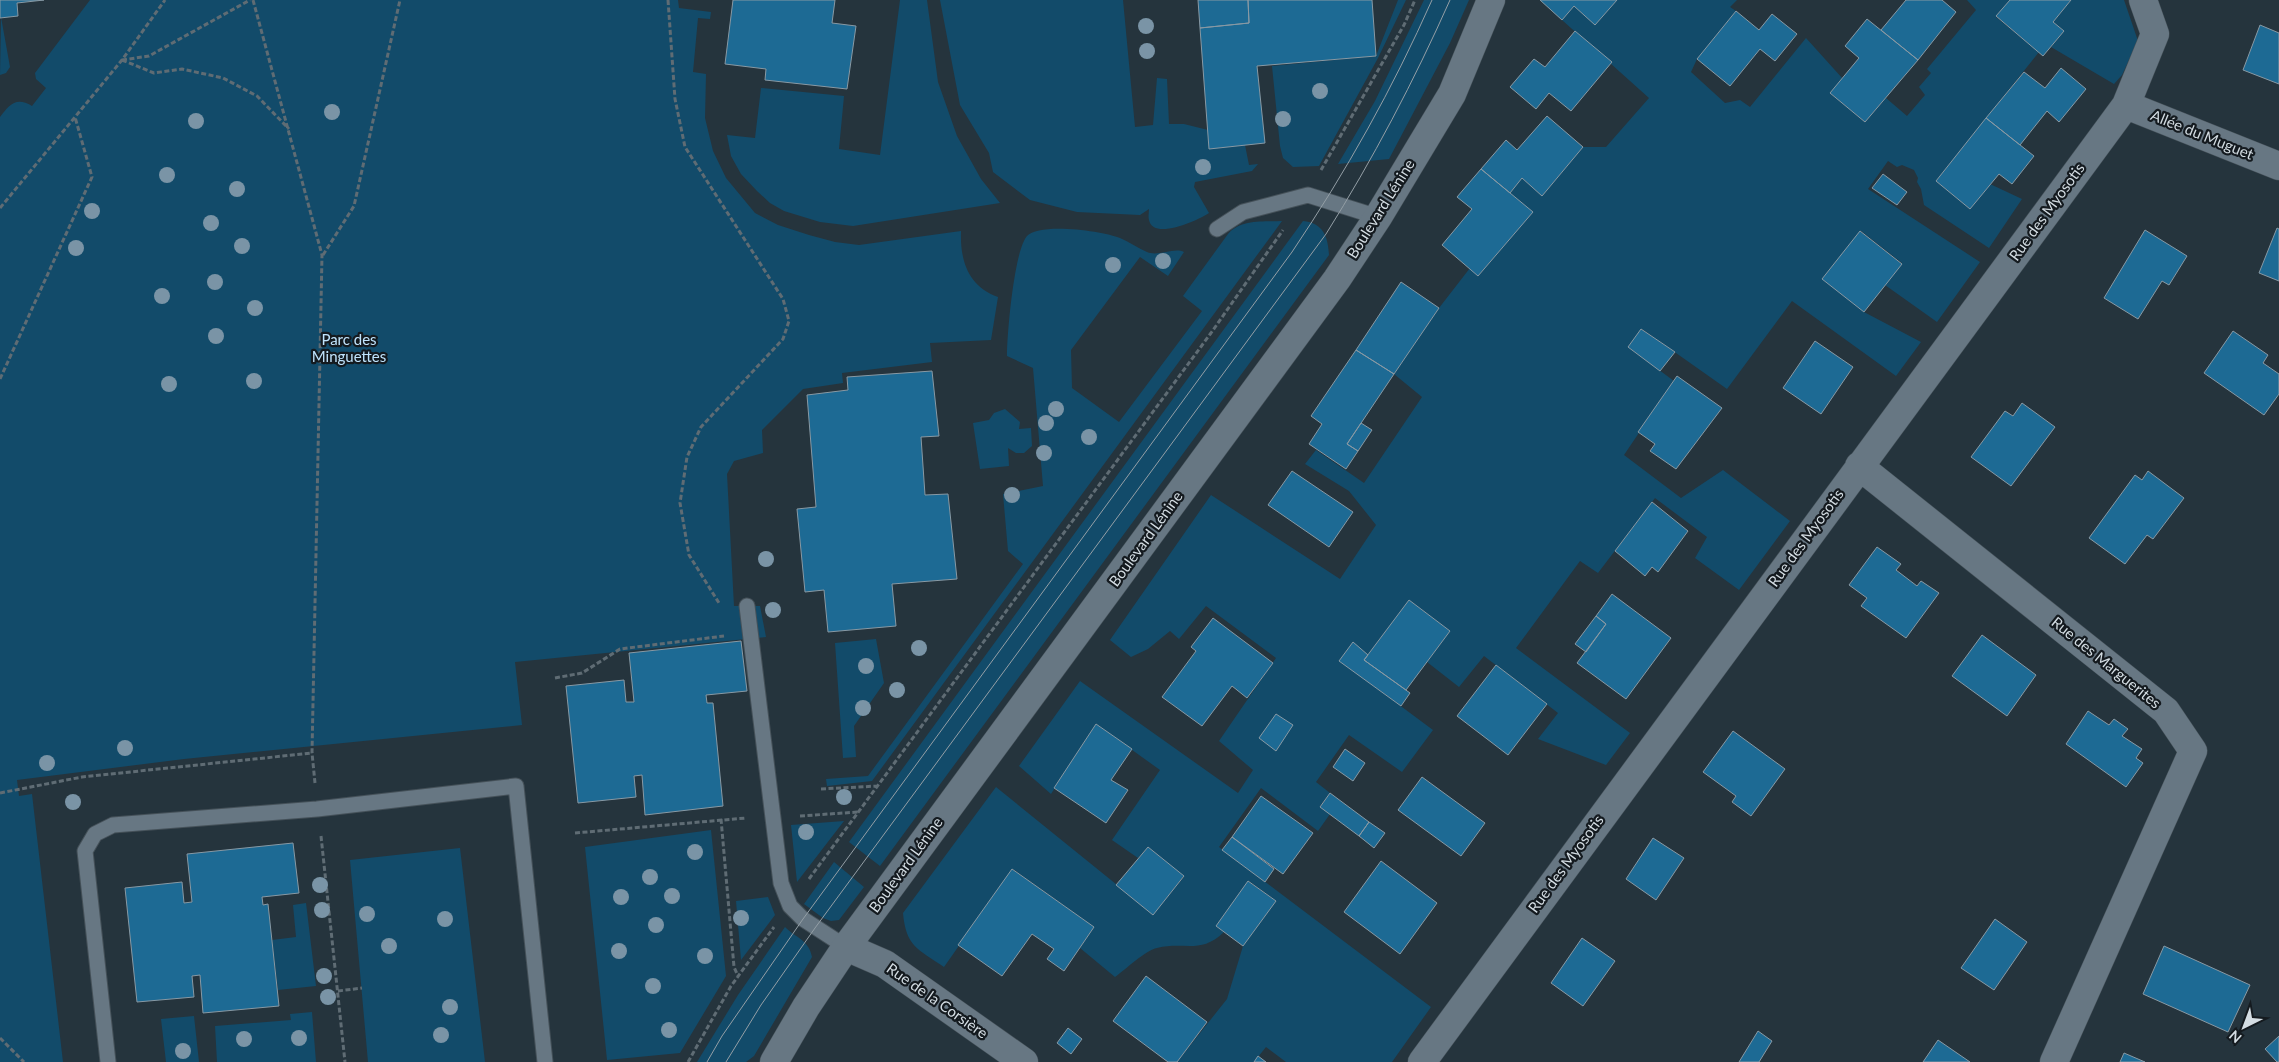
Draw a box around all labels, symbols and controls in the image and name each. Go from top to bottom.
street label: Allée du Muguet [2148,105,2257,163]
street label: Boulevard Lénine [1342,156,1418,261]
street label: Rue des Myosotis [2005,159,2088,264]
park label: Parc des Minguettes [312,330,386,365]
street label: Rue des Myosotis [1764,485,1847,590]
street label: Boulevard Lénine [1105,487,1186,590]
street label: Rue des Marguerites [2048,613,2165,712]
street label: Rue des Myosotis [1524,811,1607,916]
street label: Boulevard Lénine [865,813,946,916]
street label: Rue de la Corsière [884,959,992,1042]
north arrow [2219,1002,2269,1052]
text: N [2225,1027,2245,1047]

